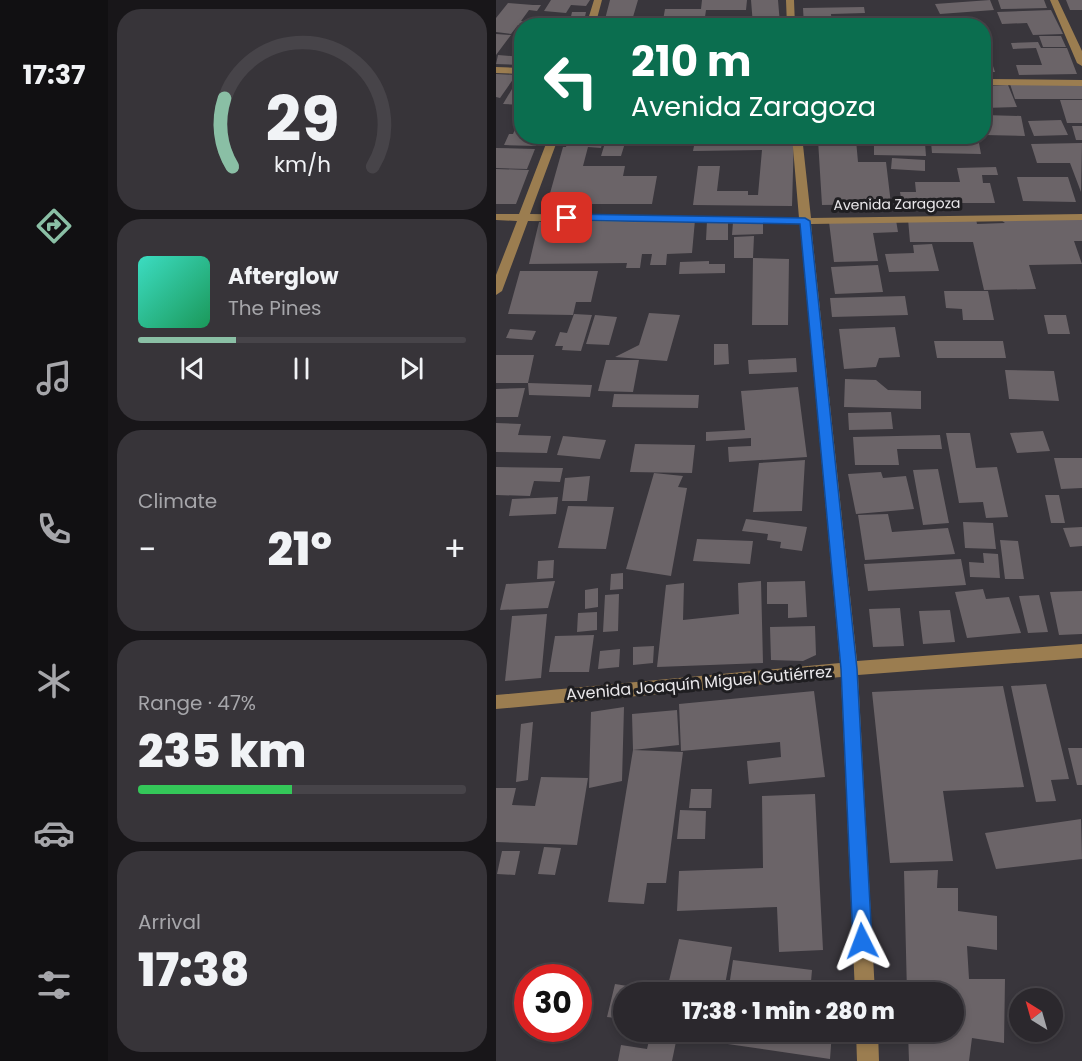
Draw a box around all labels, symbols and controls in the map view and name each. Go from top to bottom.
text: 210 m [631,32,752,91]
icon: left [532,42,610,120]
text: 17:37 [22,56,86,93]
text: 29 [265,75,339,163]
text: Avenida Zaragoza [631,88,876,125]
text: km/h [273,149,331,180]
pin [541,192,592,243]
street label: Avenida Zaragoza [833,193,961,215]
icon: arrive [550,201,583,234]
icon: directions [33,205,75,247]
text: Afterglow [228,261,339,292]
text: The Pines [228,294,322,322]
icon: previous [176,352,209,385]
icon: pause [285,352,318,385]
icon: next [395,352,428,385]
icon: music [33,357,75,399]
text: Climate [138,487,217,515]
icon: phone [33,508,75,550]
text: 21° [268,518,332,581]
text: − [138,526,156,573]
text: + [443,526,466,573]
icon: climate [33,660,75,702]
street label: Avenida Joaquín Miguel Gutiérrez [565,660,833,706]
text: Range · 47% [138,689,256,717]
text: 235 km [138,720,306,783]
icon: car [33,812,75,854]
text: Arrival [138,908,201,936]
position arrow [830,909,894,973]
text: 17:38 [138,939,249,1002]
icon: filters [33,964,75,1006]
speed limit sign: 30 [514,964,592,1042]
north arrow [1009,988,1063,1042]
map controls [1009,988,1063,1042]
text: 17:38 · 1 min · 280 m [682,996,895,1027]

